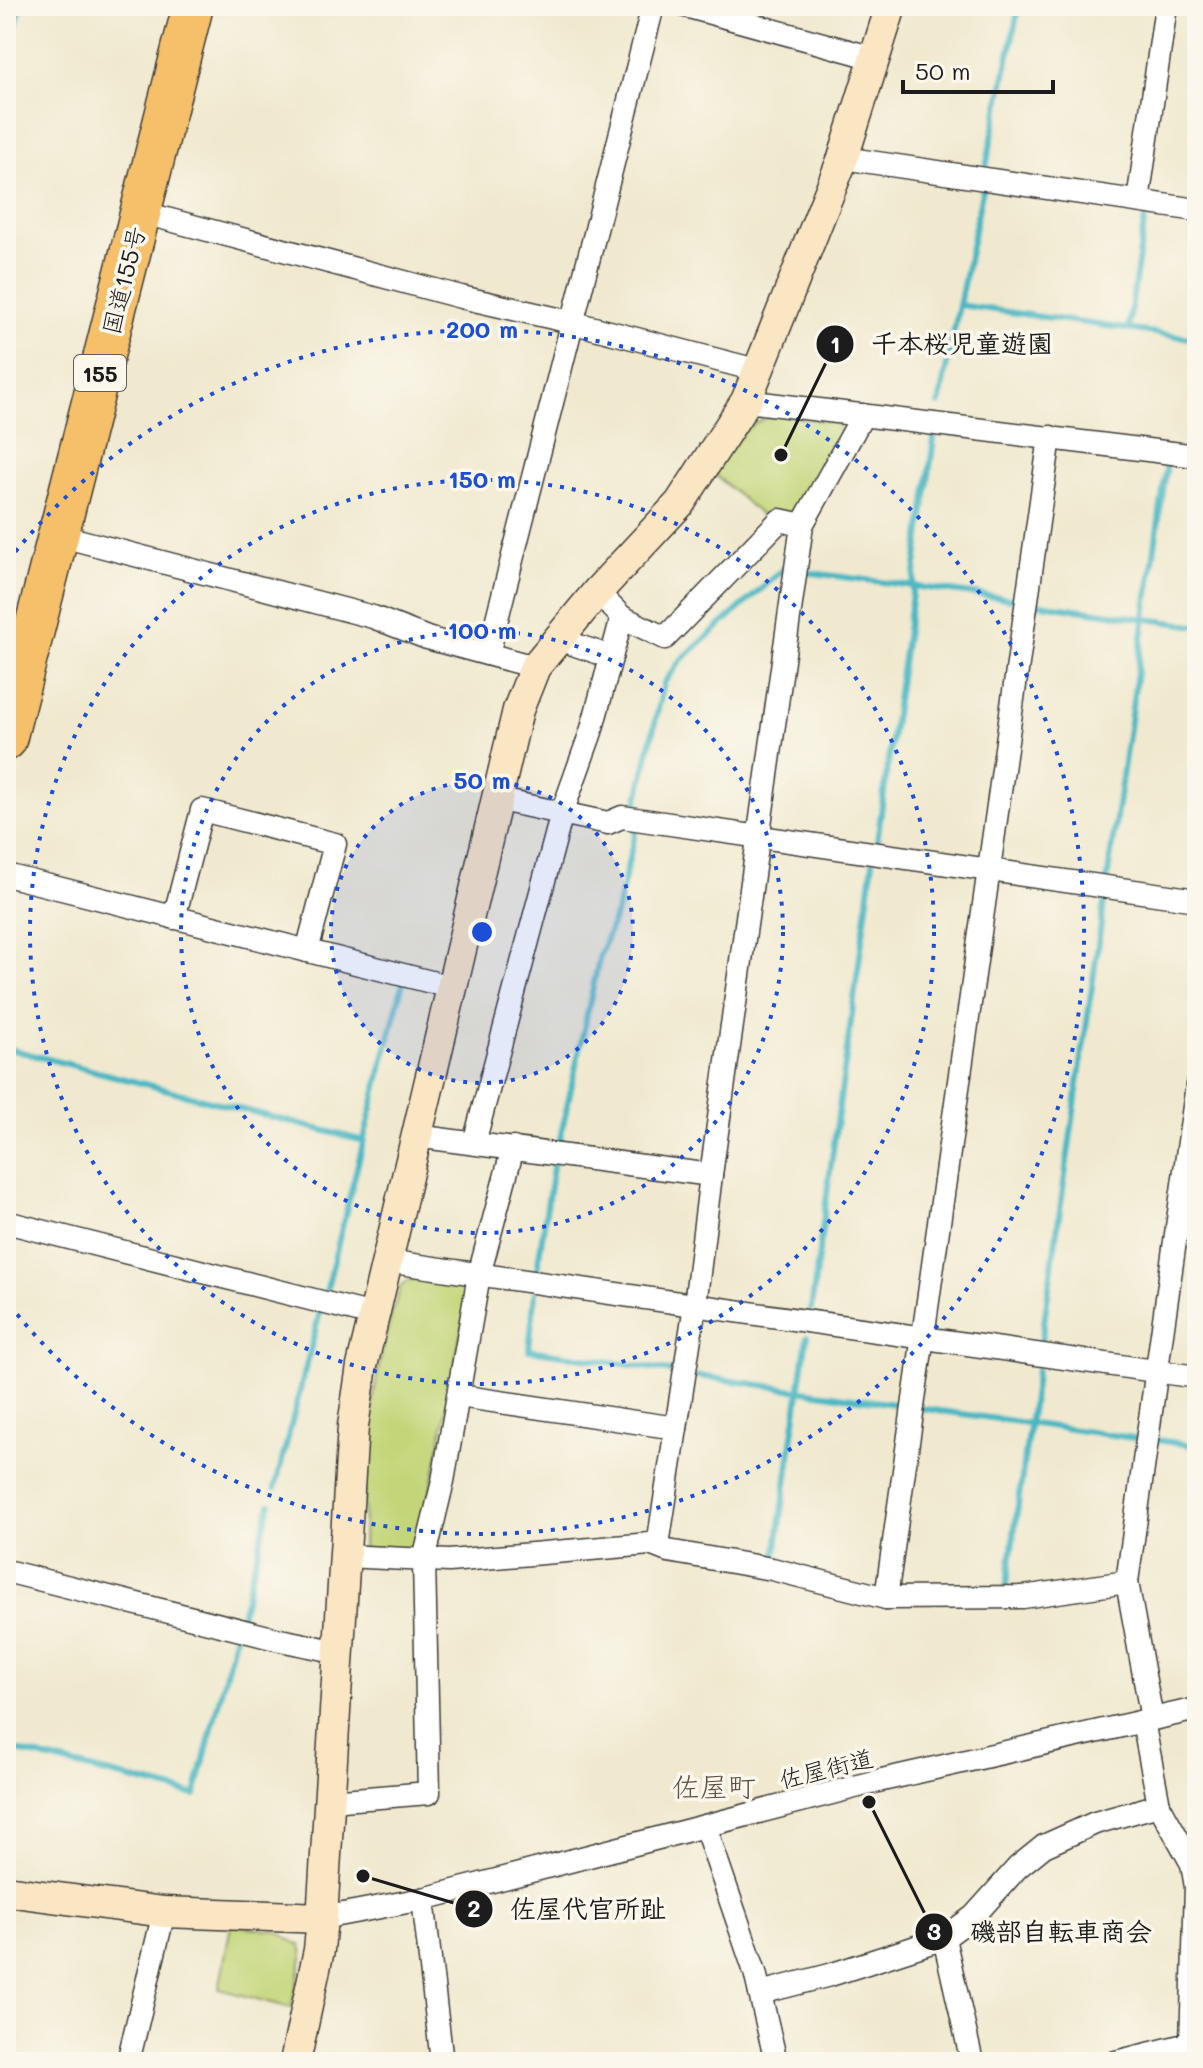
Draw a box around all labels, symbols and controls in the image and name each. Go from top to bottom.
scale bar [903,44,1053,94]
text: 50 m [915,55,971,86]
street label: 国道155号 [95,223,151,337]
text: 200 m [446,313,518,344]
callout: 千本桜児童遊園 [815,319,1069,369]
text: 千本桜児童遊園 [871,326,1053,360]
text: 1 [830,328,840,359]
road number: 155 [74,355,126,391]
text: 150 m [448,463,516,494]
text: 100 m [447,614,517,645]
text: 50 m [453,764,511,795]
centre of rings [468,918,496,946]
street label: 佐屋街道 [776,1741,876,1795]
district label: 佐屋町 [672,1768,756,1804]
callout: 佐屋代官所趾 [454,1884,682,1934]
text: 佐屋代官所趾 [510,1891,666,1925]
text: 2 [467,1892,481,1923]
callout: 磯部自転車商会 [914,1907,1168,1957]
text: 磯部自転車商会 [970,1914,1152,1948]
text: 3 [927,1915,941,1946]

